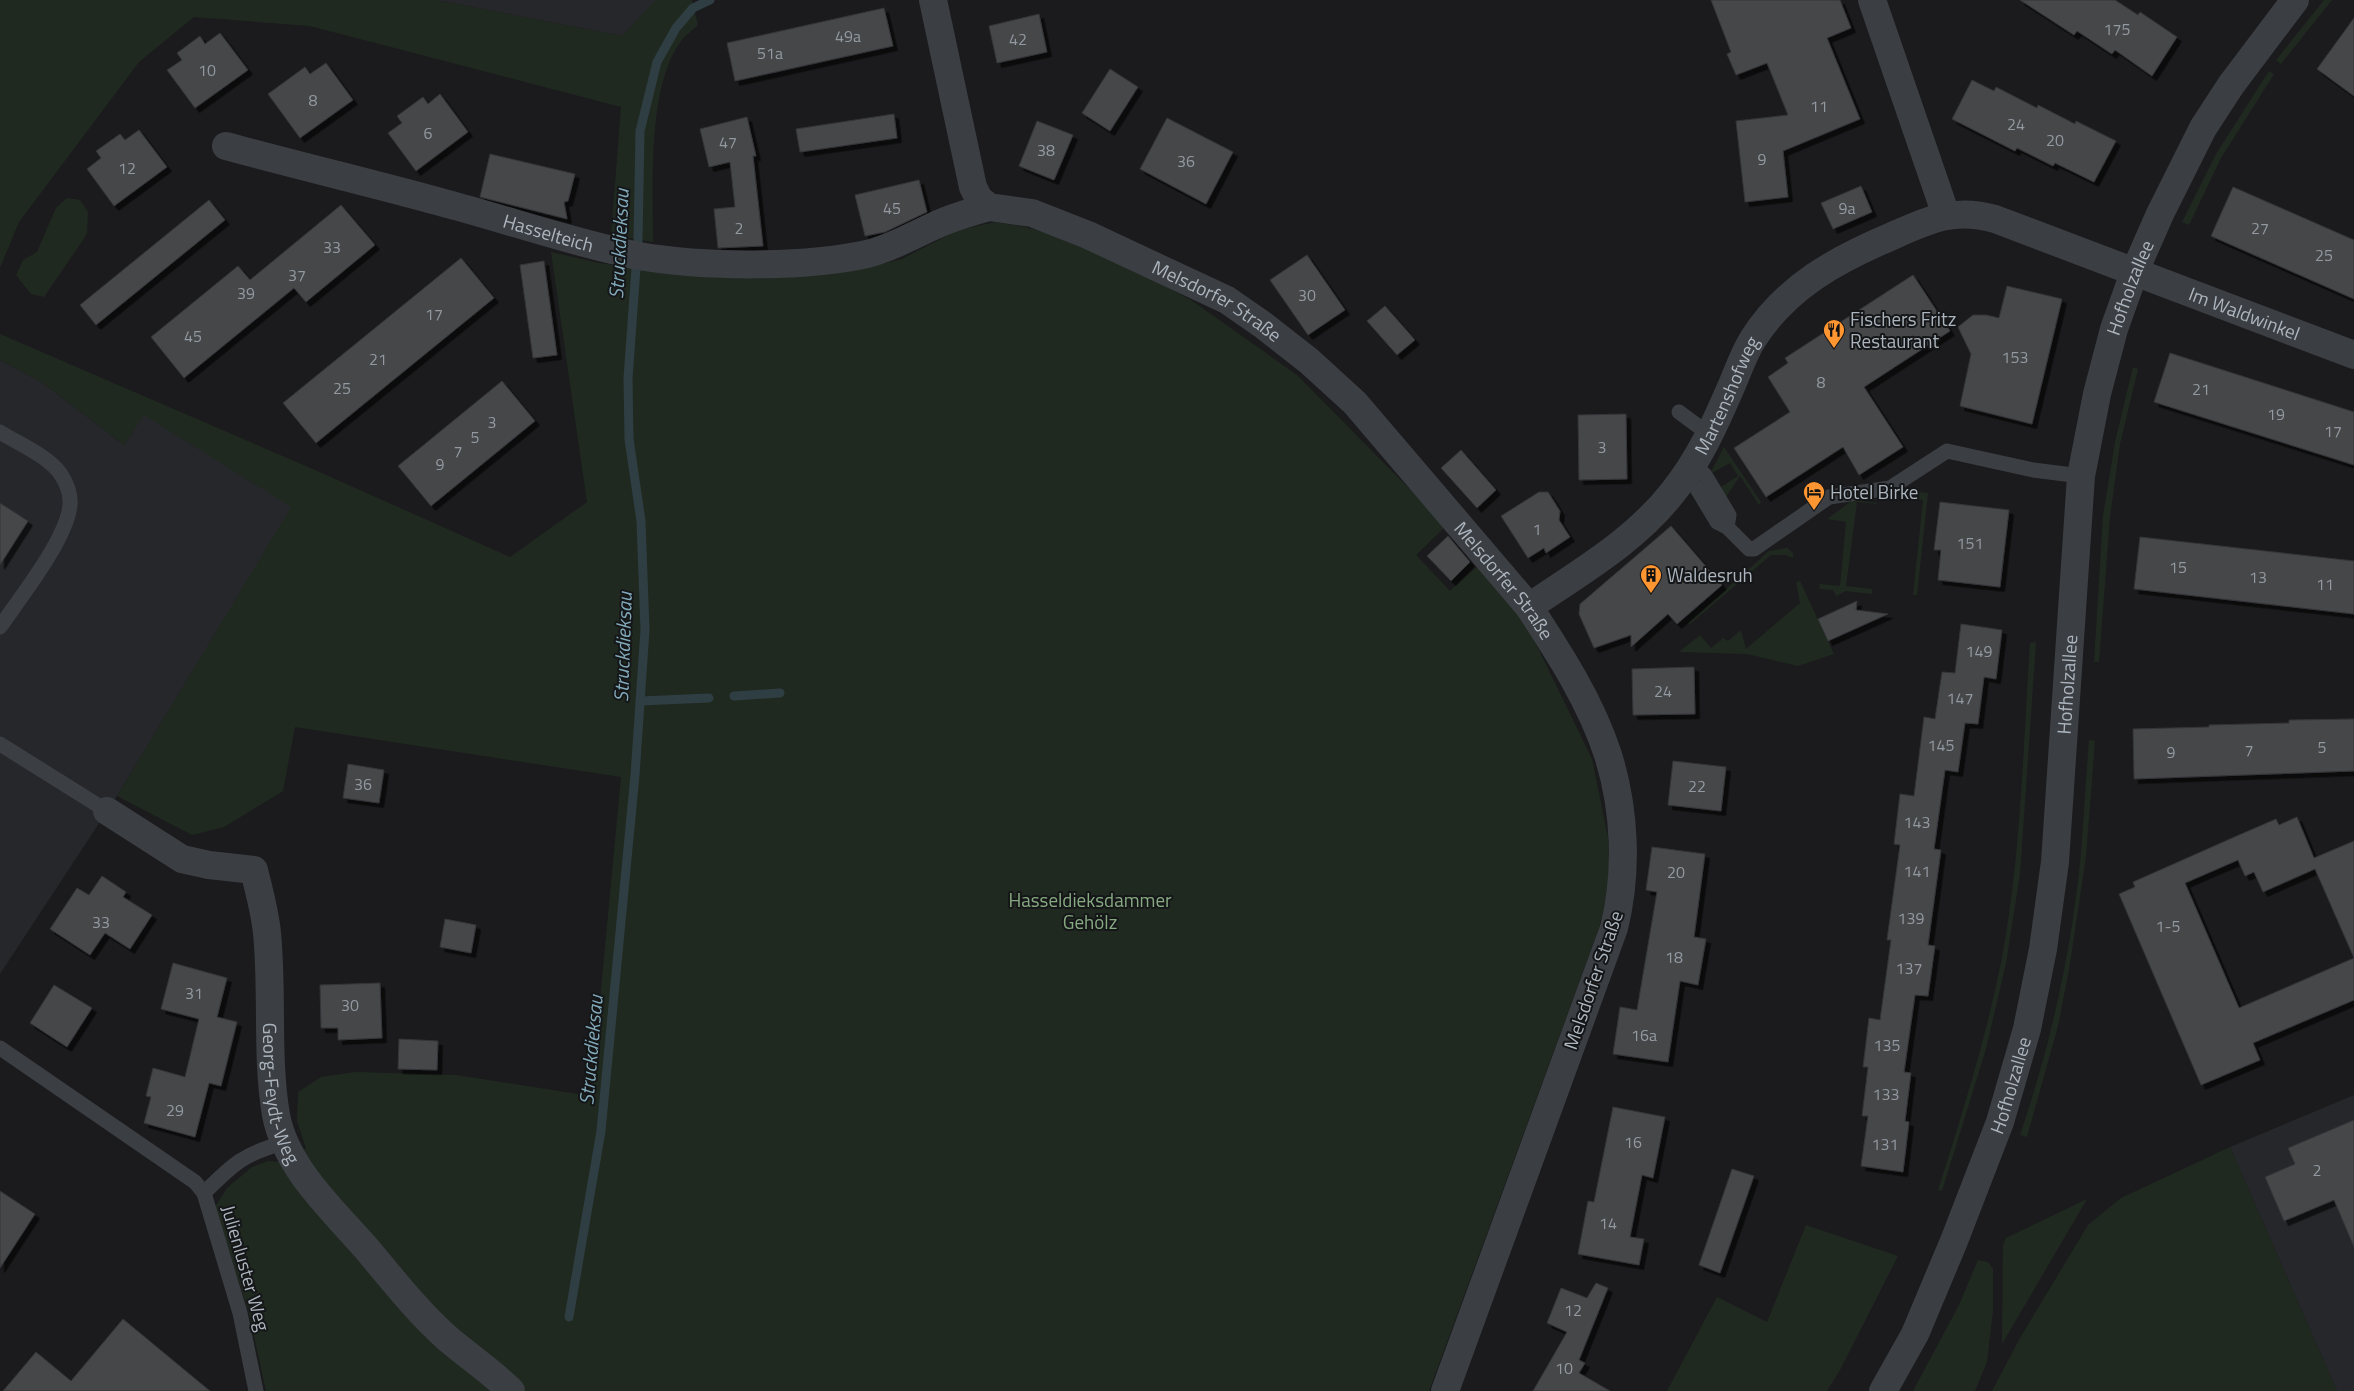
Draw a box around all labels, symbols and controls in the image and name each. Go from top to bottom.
house number: 175 [2104,17,2130,41]
house number: 49a [835,24,861,48]
house number: 42 [1009,27,1027,51]
house number: 51a [757,41,783,65]
house number: 10 [198,58,216,82]
house number: 8 [309,88,318,112]
house number: 11 [1810,94,1828,118]
house number: 24 [2007,112,2025,136]
house number: 6 [424,121,433,145]
house number: 20 [2046,128,2064,152]
house number: 47 [719,130,737,154]
house number: 38 [1037,138,1055,162]
house number: 9 [1758,147,1767,171]
house number: 36 [1177,149,1195,173]
house number: 12 [118,156,136,180]
water label: Struckdieksau [600,187,637,300]
house number: 45 [883,196,901,220]
house number: 9a [1839,196,1855,220]
street label: Hasselteich [500,206,597,259]
house number: 2 [735,216,743,240]
house number: 27 [2251,216,2269,240]
house number: 33 [323,235,341,259]
street label: Hofholzallee [2098,235,2161,339]
house number: 25 [2315,243,2333,267]
street label: Melsdorfer Straße [1148,252,1288,349]
house number: 37 [288,263,306,287]
street label: Im Waldwinkel [2185,279,2304,347]
house number: 39 [237,281,255,305]
house number: 30 [1298,283,1316,307]
house number: 17 [425,302,443,326]
place label: Fischers Fritz Restaurant [1850,304,1956,355]
restaurant icon: Fischers Fritz Restaurant [1822,318,1846,349]
house number: 45 [184,324,202,348]
street label: Martenshofweg [1686,330,1766,460]
house number: 153 [2002,345,2028,369]
house number: 21 [369,347,387,371]
house number: 8 [1817,370,1826,394]
house number: 25 [333,376,351,400]
house number: 21 [2192,377,2210,401]
house number: 19 [2267,402,2285,426]
house number: 3 [488,410,496,434]
house number: 17 [2324,419,2342,443]
house number: 5 [471,425,480,449]
house number: 3 [1598,435,1606,459]
house number: 7 [454,439,462,463]
house number: 9 [436,452,445,476]
place label: Hotel Birke [1830,477,1918,506]
hotel icon: Hotel Birke [1802,480,1826,511]
street label: Melsdorfer Straße [1448,514,1561,645]
house number: 1 [1533,517,1541,541]
house number: 151 [1957,531,1983,555]
house number: 15 [2169,555,2187,579]
place label: Waldesruh [1667,560,1753,589]
building icon: Waldesruh [1639,563,1663,594]
house number: 13 [2249,565,2267,589]
house number: 11 [2316,572,2334,596]
water label: Struckdieksau [605,590,640,703]
street label: Hofholzallee [2049,634,2084,735]
house number: 149 [1966,639,1992,663]
house number: 24 [1654,679,1672,703]
house number: 147 [1947,686,1973,710]
house number: 145 [1928,733,1954,757]
house number: 5 [2318,735,2327,759]
house number: 7 [2245,738,2253,762]
house number: 9 [2167,740,2176,764]
house number: 36 [354,772,372,796]
house number: 22 [1688,774,1706,798]
house number: 143 [1904,810,1930,834]
house number: 141 [1904,859,1930,883]
house number: 20 [1667,860,1685,884]
park label: Hasseldieksdammer Gehölz [1008,885,1172,936]
street label: Melsdorfer Straße [1555,906,1630,1053]
house number: 139 [1898,906,1924,930]
house number: 33 [92,910,110,934]
house number: 1-5 [2156,914,2180,938]
house number: 18 [1665,945,1683,969]
house number: 137 [1896,956,1922,980]
house number: 31 [185,981,203,1005]
house number: 30 [341,993,359,1017]
water label: Struckdieksau [570,993,611,1106]
street label: Georg-Feydt-Weg [256,1022,308,1169]
house number: 16a [1631,1023,1657,1047]
house number: 135 [1874,1033,1900,1057]
street label: Hofholzallee [1982,1033,2038,1138]
house number: 133 [1873,1082,1899,1106]
house number: 29 [166,1098,184,1122]
house number: 16 [1624,1130,1642,1154]
house number: 131 [1872,1132,1898,1156]
house number: 2 [2313,1158,2321,1182]
street label: Julienluster Weg [215,1201,278,1335]
house number: 14 [1599,1211,1617,1235]
house number: 12 [1564,1298,1582,1322]
house number: 10 [1555,1356,1573,1380]

